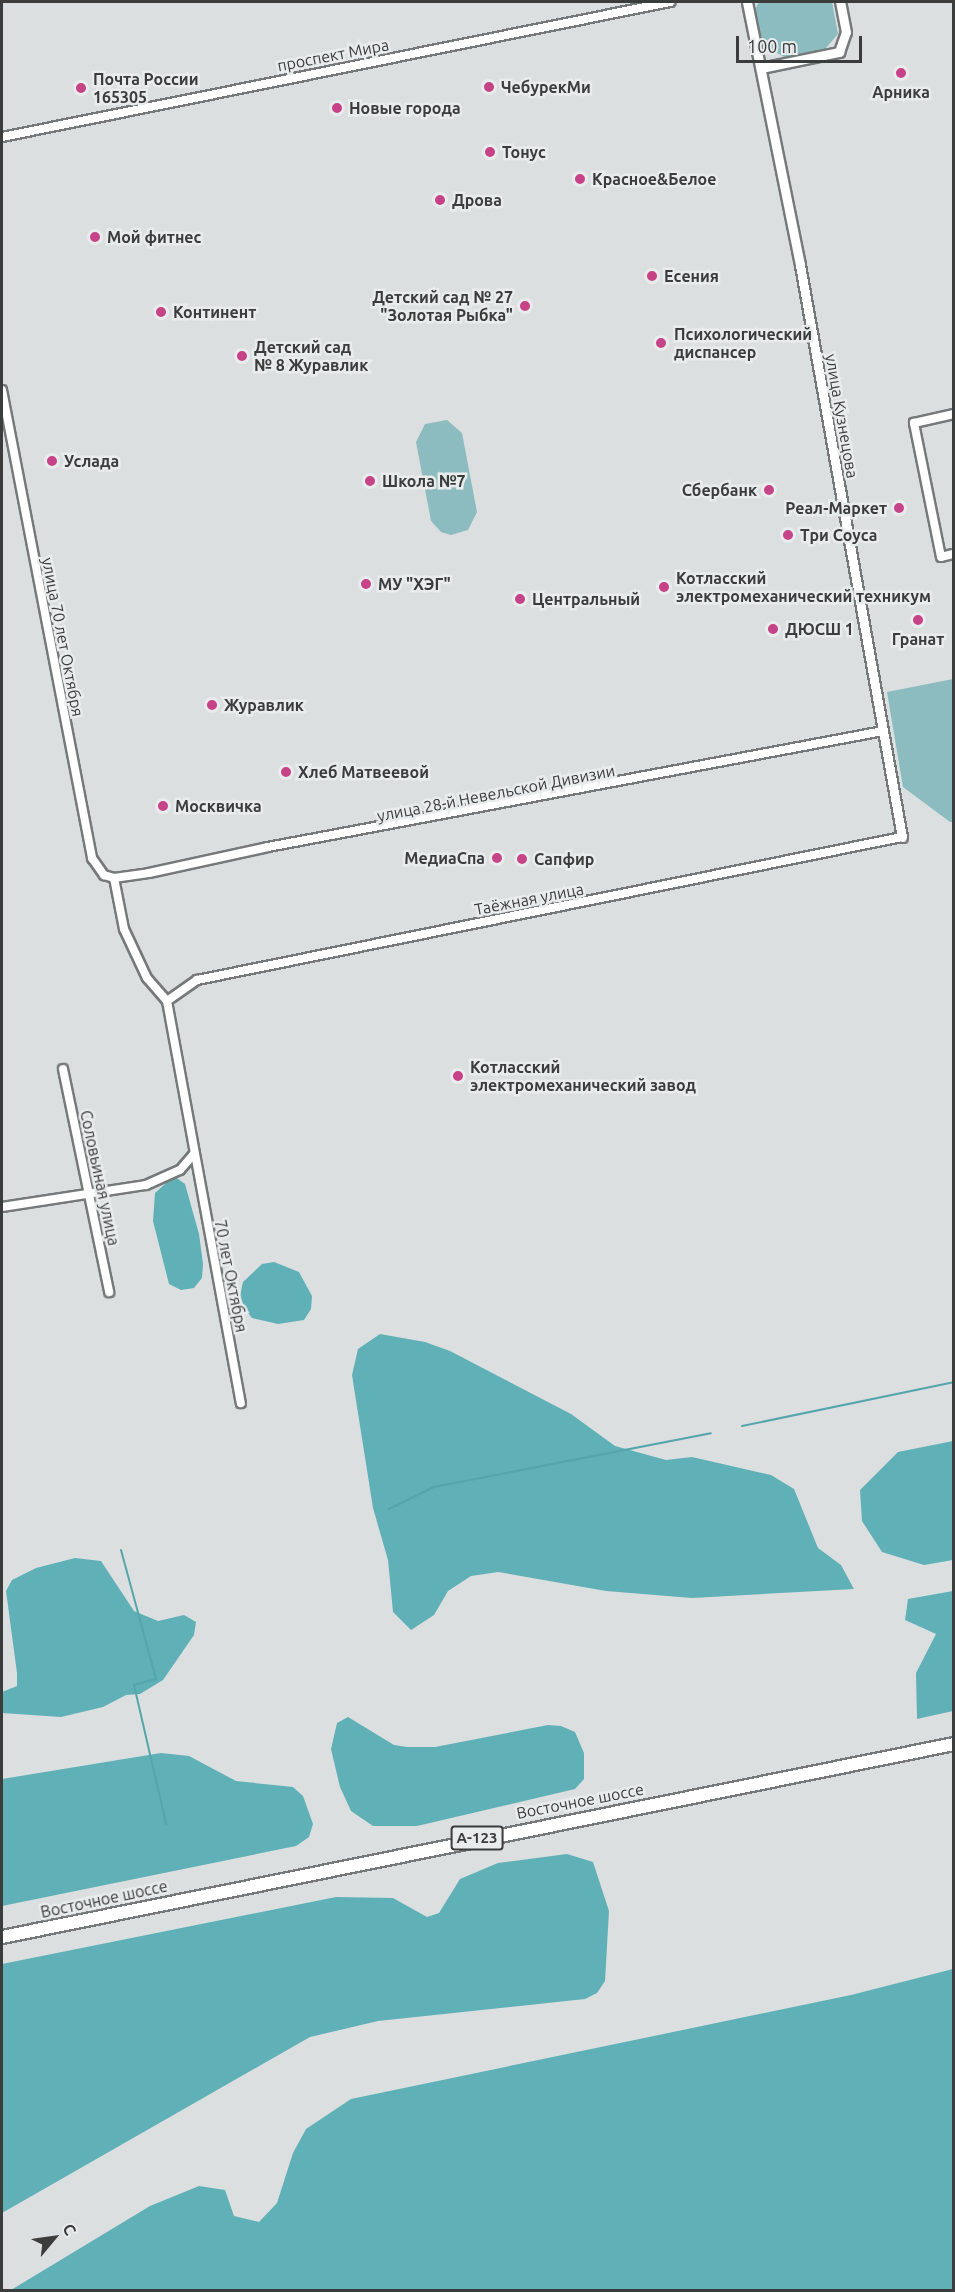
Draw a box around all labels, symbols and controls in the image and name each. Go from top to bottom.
scale bar [739,24,865,62]
street label: проспект Мира [276,35,390,75]
text: 100 m [747,36,797,56]
marker: Арника [894,66,908,80]
place label: Почта России 165305 [93,69,198,107]
place label: ЧебурекМи [501,77,591,97]
marker: ЧебурекМи [482,80,496,94]
marker: Почта России 165305 [74,81,88,95]
place label: Арника [872,82,930,102]
place label: Новые города [349,98,461,118]
marker: Новые города [330,101,344,115]
place label: Тонус [502,142,546,162]
marker: Тонус [483,145,497,159]
place label: Красное&Белое [592,169,716,189]
marker: Красное&Белое [573,172,587,186]
place label: Дрова [452,190,502,210]
marker: Дрова [433,193,447,207]
place label: Мой фитнес [107,227,201,247]
marker: Мой фитнес [88,230,102,244]
place label: Есения [664,266,719,286]
marker: Есения [645,269,659,283]
place label: Детский сад № 27 "Золотая Рыбка" [372,287,513,325]
marker: Детский сад № 27 "Золотая Рыбка" [518,299,532,313]
place label: Континент [173,302,256,322]
marker: Континент [154,305,168,319]
place label: Психологический диспансер [674,324,812,362]
marker: Психологический диспансер [652,334,670,352]
place label: Детский сад № 8 Журавлик [254,337,368,375]
marker: Детский сад № 8 Журавлик [235,349,249,363]
street label: улица Кузнецова [822,352,862,480]
place label: Услада [64,451,119,471]
marker: Услада [45,454,59,468]
place label: Школа №7 [382,471,466,491]
marker: Школа №7 [363,474,377,488]
place label: Сбербанк [682,480,757,500]
marker: Сбербанк [762,483,776,497]
place label: Реал-Маркет [785,498,887,518]
marker: Реал-Маркет [892,501,906,515]
place label: Три Соуса [800,525,877,545]
marker: Три Соуса [781,528,795,542]
street label: улица 70 лет Октября [38,556,88,718]
place label: Котласский электромеханический техникум [676,568,931,606]
place label: МУ "ХЭГ" [378,574,451,594]
marker: МУ "ХЭГ" [359,577,373,591]
marker: Котласский электромеханический техникум [657,580,671,594]
place label: Центральный [532,589,640,609]
marker: Центральный [513,592,527,606]
marker: Гранат [911,613,925,627]
place label: ДЮСШ 1 [785,619,854,639]
marker: ДЮСШ 1 [766,622,780,636]
place label: Гранат [892,629,944,649]
place label: Журавлик [224,695,304,715]
marker: Журавлик [205,698,219,712]
street label: улица 28-й Невельской Дивизии [375,760,617,826]
place label: Хлеб Матвеевой [298,762,429,782]
marker: Хлеб Матвеевой [279,765,293,779]
place label: Москвичка [175,796,262,816]
marker: Москвичка [156,799,170,813]
place label: МедиаСпа [404,848,485,868]
place label: Сапфир [534,849,594,869]
marker: МедиаСпа [490,851,504,865]
marker: Сапфир [515,852,529,866]
street label: Таёжная улица [473,879,585,919]
place label: Котласский электромеханический завод [470,1057,696,1095]
marker: Котласский электромеханический завод [451,1069,465,1083]
street label: Соловьиная улица [76,1108,124,1248]
street label: 70 лет Октября [211,1218,251,1334]
street label: Восточное шоссе [515,1779,645,1823]
road number: А-123 [450,1826,504,1850]
street label: Восточное шоссе [39,1876,169,1922]
north arrow [24,2208,84,2268]
text: С [59,2220,80,2238]

